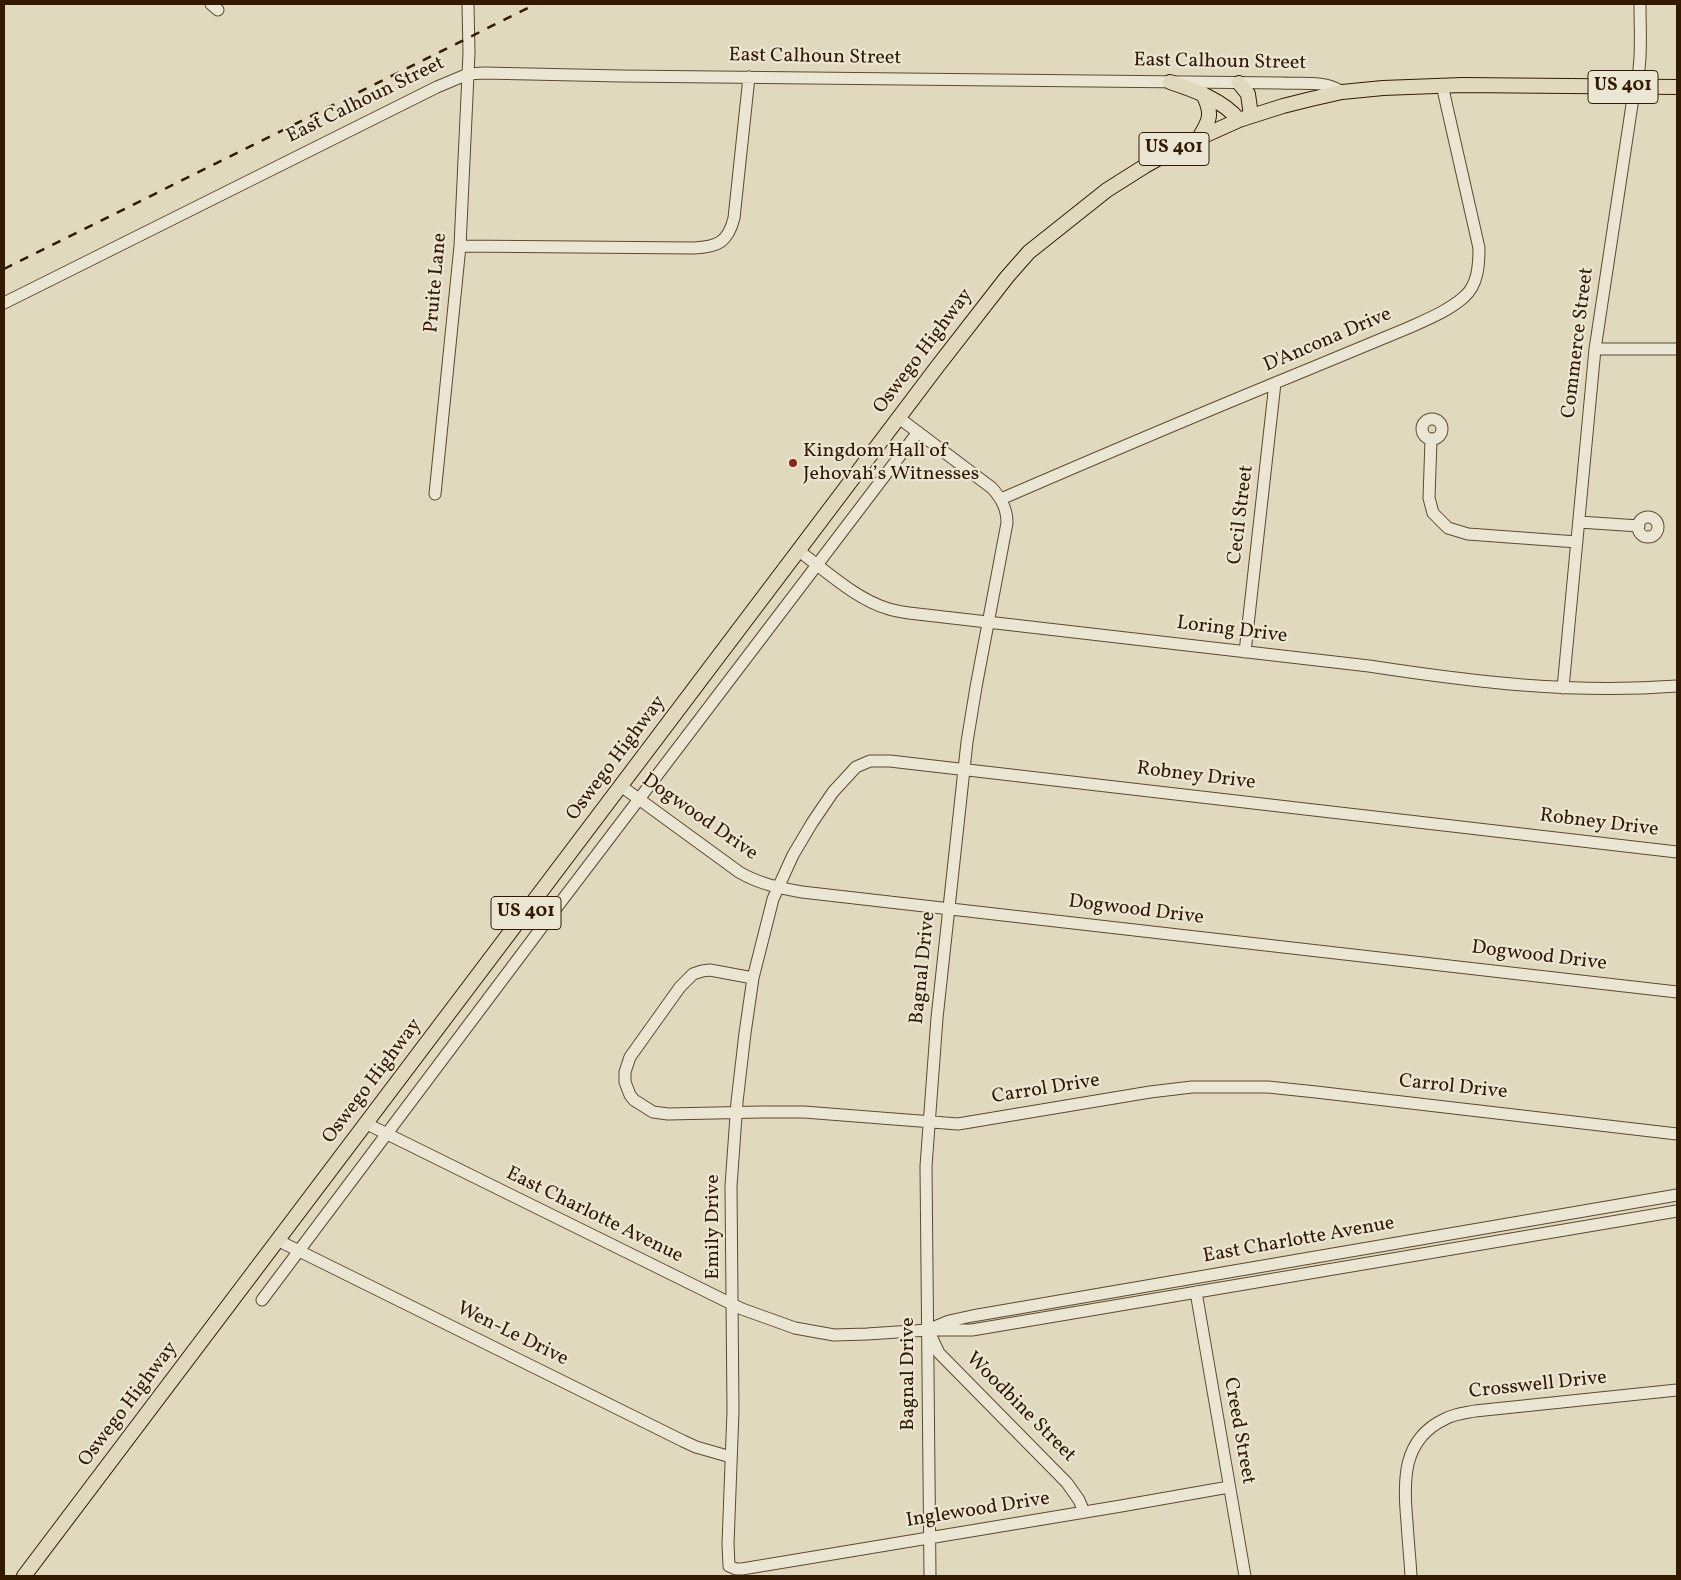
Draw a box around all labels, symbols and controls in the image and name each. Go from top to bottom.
street label: East Calhoun Street [728,44,902,72]
street label: East Calhoun Street [1133,49,1307,77]
street label: East Calhoun Street [283,52,449,150]
road number: US 401 [1588,70,1658,104]
road number: US 401 [1139,132,1209,166]
street label: Pruite Lane [421,232,453,334]
street label: Commerce Street [1558,266,1600,420]
street label: Oswego Highway [869,285,979,419]
street label: D'Ancona Drive [1260,303,1396,379]
place label: Kingdom Hall of Jehovah’s Witnesses [803,440,979,487]
marker: Kingdom Hall of Jehovah’s Witnesses [787,457,799,469]
street label: Cecil Street [1224,464,1260,566]
street label: Loring Drive [1175,612,1289,650]
street label: Oswego Highway [562,692,672,826]
street label: Robney Drive [1135,758,1257,796]
street label: Dogwood Drive [636,769,762,867]
street label: Robney Drive [1538,805,1660,843]
street label: Dogwood Drive [1067,891,1205,931]
road number: US 401 [491,896,561,930]
street label: Bagnal Drive [906,910,942,1026]
street label: Dogwood Drive [1470,937,1608,977]
street label: Oswego Highway [318,1015,428,1149]
street label: Carrol Drive [990,1070,1102,1110]
street label: Carrol Drive [1398,1070,1508,1106]
street label: East Charlotte Avenue [502,1163,686,1269]
street label: Emily Drive [702,1174,726,1280]
street label: East Charlotte Avenue [1201,1212,1397,1270]
street label: Wen-Le Drive [452,1298,572,1372]
street label: Bagnal Drive [897,1317,921,1431]
street label: Oswego Highway [74,1338,184,1472]
street label: Woodbine Street [960,1348,1080,1468]
street label: Crosswell Drive [1468,1367,1608,1405]
street label: Creed Street [1217,1376,1259,1486]
street label: Inglewood Drive [904,1488,1052,1534]

